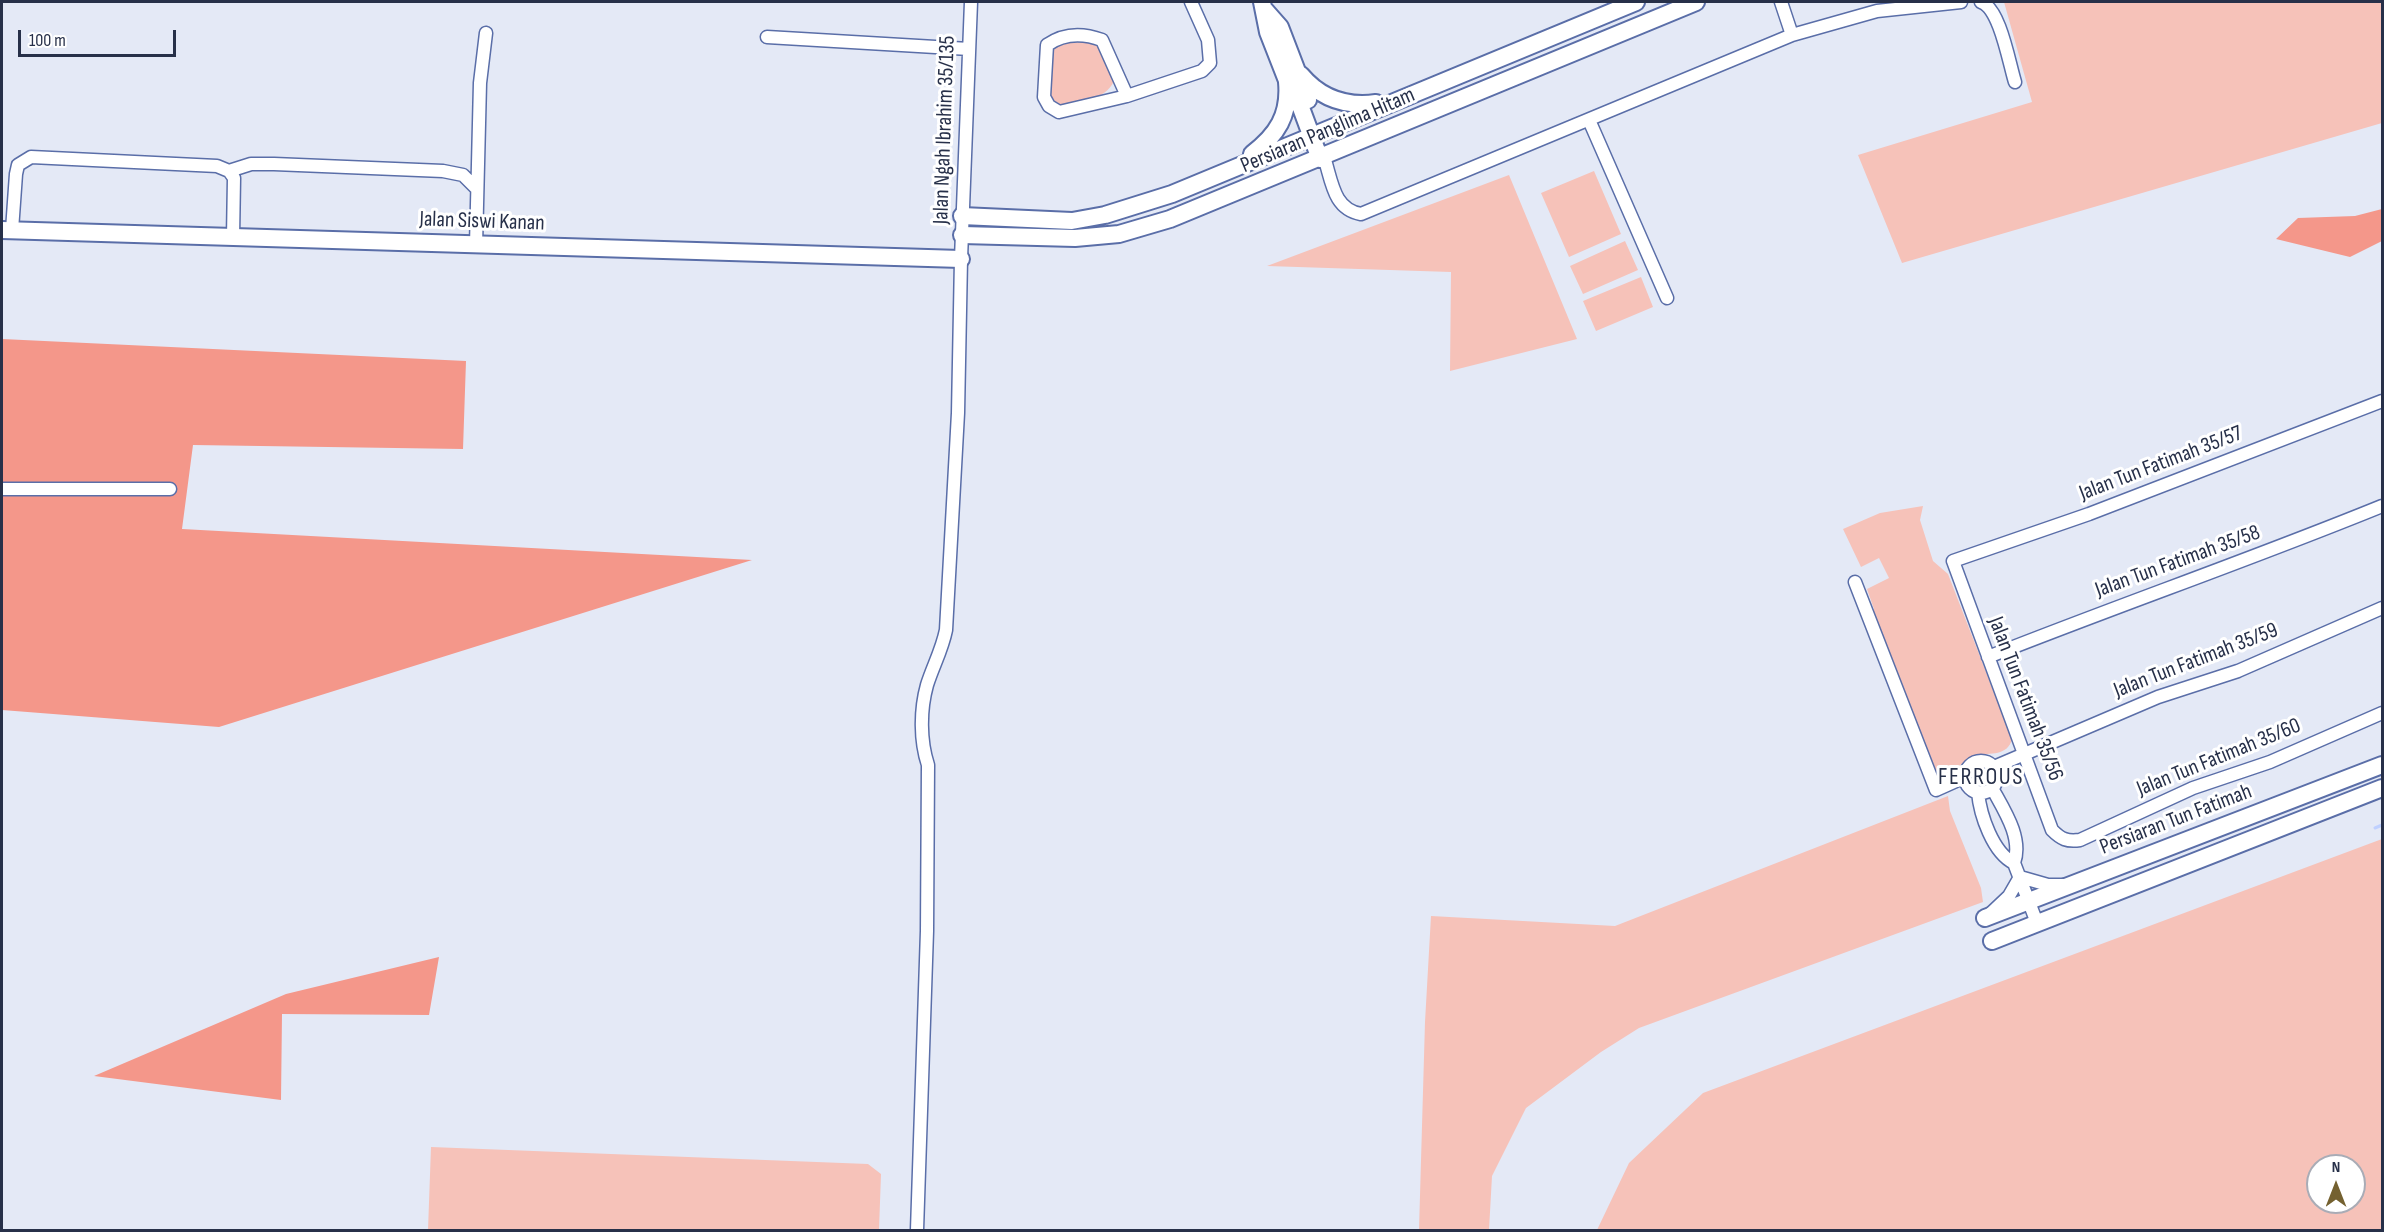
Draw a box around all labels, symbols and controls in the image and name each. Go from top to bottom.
scale bar [21,18,178,56]
text: 100 m [29,30,66,51]
street label: Jalan Ngah Ibrahim 35/135 [929,35,961,225]
street label: Persiaran Panglima Hitam [1237,82,1419,180]
street label: Jalan Siswi Kanan [419,207,545,237]
street label: Jalan Tun Fatimah 35/57 [2076,421,2246,507]
street label: Jalan Tun Fatimah 35/58 [2092,520,2264,604]
street label: Jalan Tun Fatimah 35/56 [1982,613,2068,785]
street label: Jalan Tun Fatimah 35/59 [2110,618,2282,704]
street label: Jalan Tun Fatimah 35/60 [2133,713,2305,803]
district label: FERROUS [1938,764,2024,792]
street label: Persiaran Tun Fatimah [2096,779,2256,861]
north arrow [2306,1154,2366,1214]
text: N [2332,1158,2340,1177]

